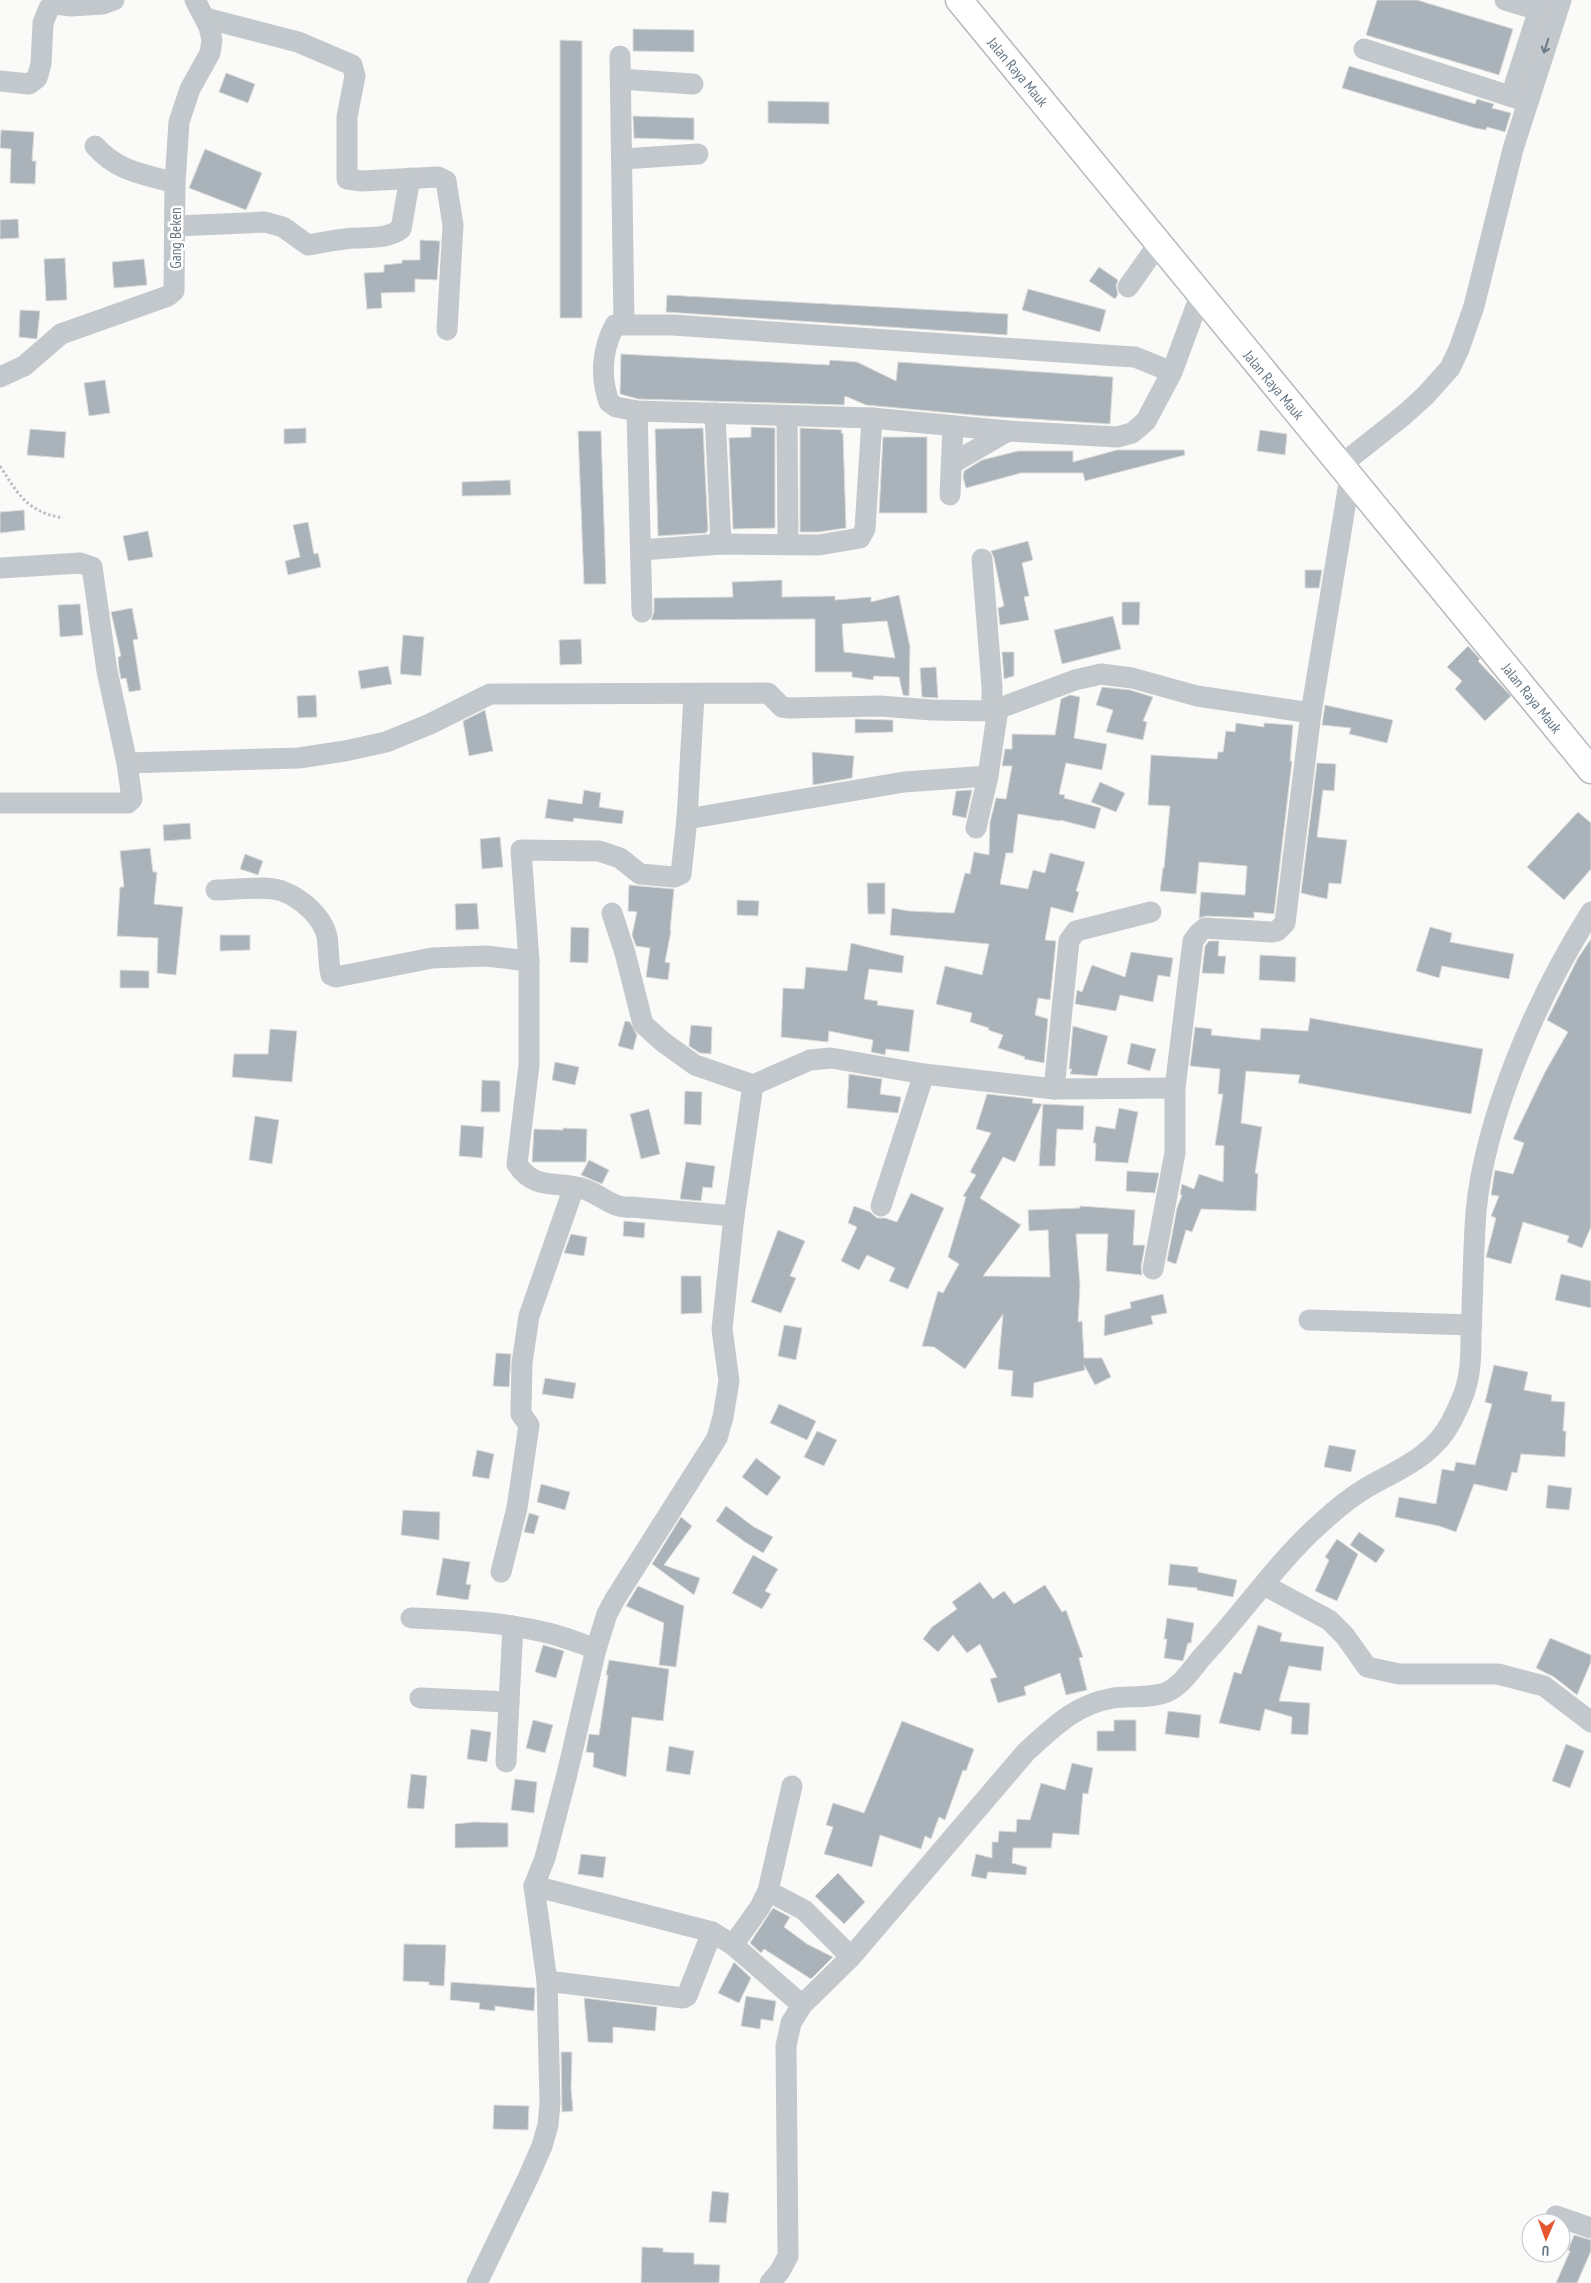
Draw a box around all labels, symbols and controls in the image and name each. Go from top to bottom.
street label: Jalan Raya Mauk [983,33,1053,111]
one-way arrow [1541,38,1550,54]
street label: Gang Beken [166,207,185,269]
street label: Jalan Raya Mauk [1239,346,1309,424]
street label: Jalan Raya Mauk [1497,658,1566,737]
north arrow [1521,2213,1571,2263]
text: U [1542,2242,1549,2260]

